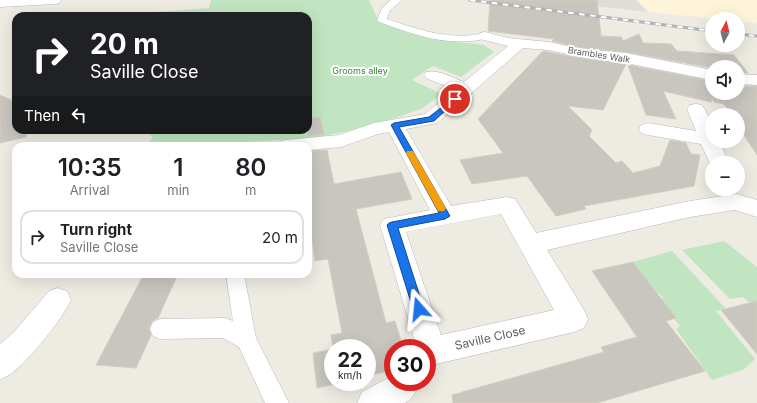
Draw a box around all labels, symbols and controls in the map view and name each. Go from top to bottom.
north arrow [705,12,745,52]
map controls [705,12,745,196]
text: 20 m [90,27,159,61]
icon: right [24,28,76,80]
street label: Brambles Walk [567,44,631,65]
button: sound [705,60,745,100]
text: Saville Close [90,61,198,82]
park label: Grooms alley [332,65,388,76]
pin [438,82,472,116]
icon: arrive [444,88,466,110]
icon: left [68,104,90,126]
text: Then [24,106,60,125]
button: + [705,108,745,148]
text: 10:35 [58,153,122,182]
text: 1 [173,153,183,182]
text: 80 [235,153,266,182]
button: − [705,156,745,196]
text: Arrival [70,182,110,198]
text: min [167,182,190,198]
text: m [245,182,256,198]
text: Turn right [60,220,132,239]
icon: right [26,226,48,248]
text: 20 m [262,228,298,247]
text: Saville Close [60,239,138,255]
position arrow [398,288,440,330]
street label: Saville Close [453,322,527,353]
speed limit sign: 30 [384,339,436,391]
text: 22 [337,348,363,372]
text: km/h [338,369,362,381]

